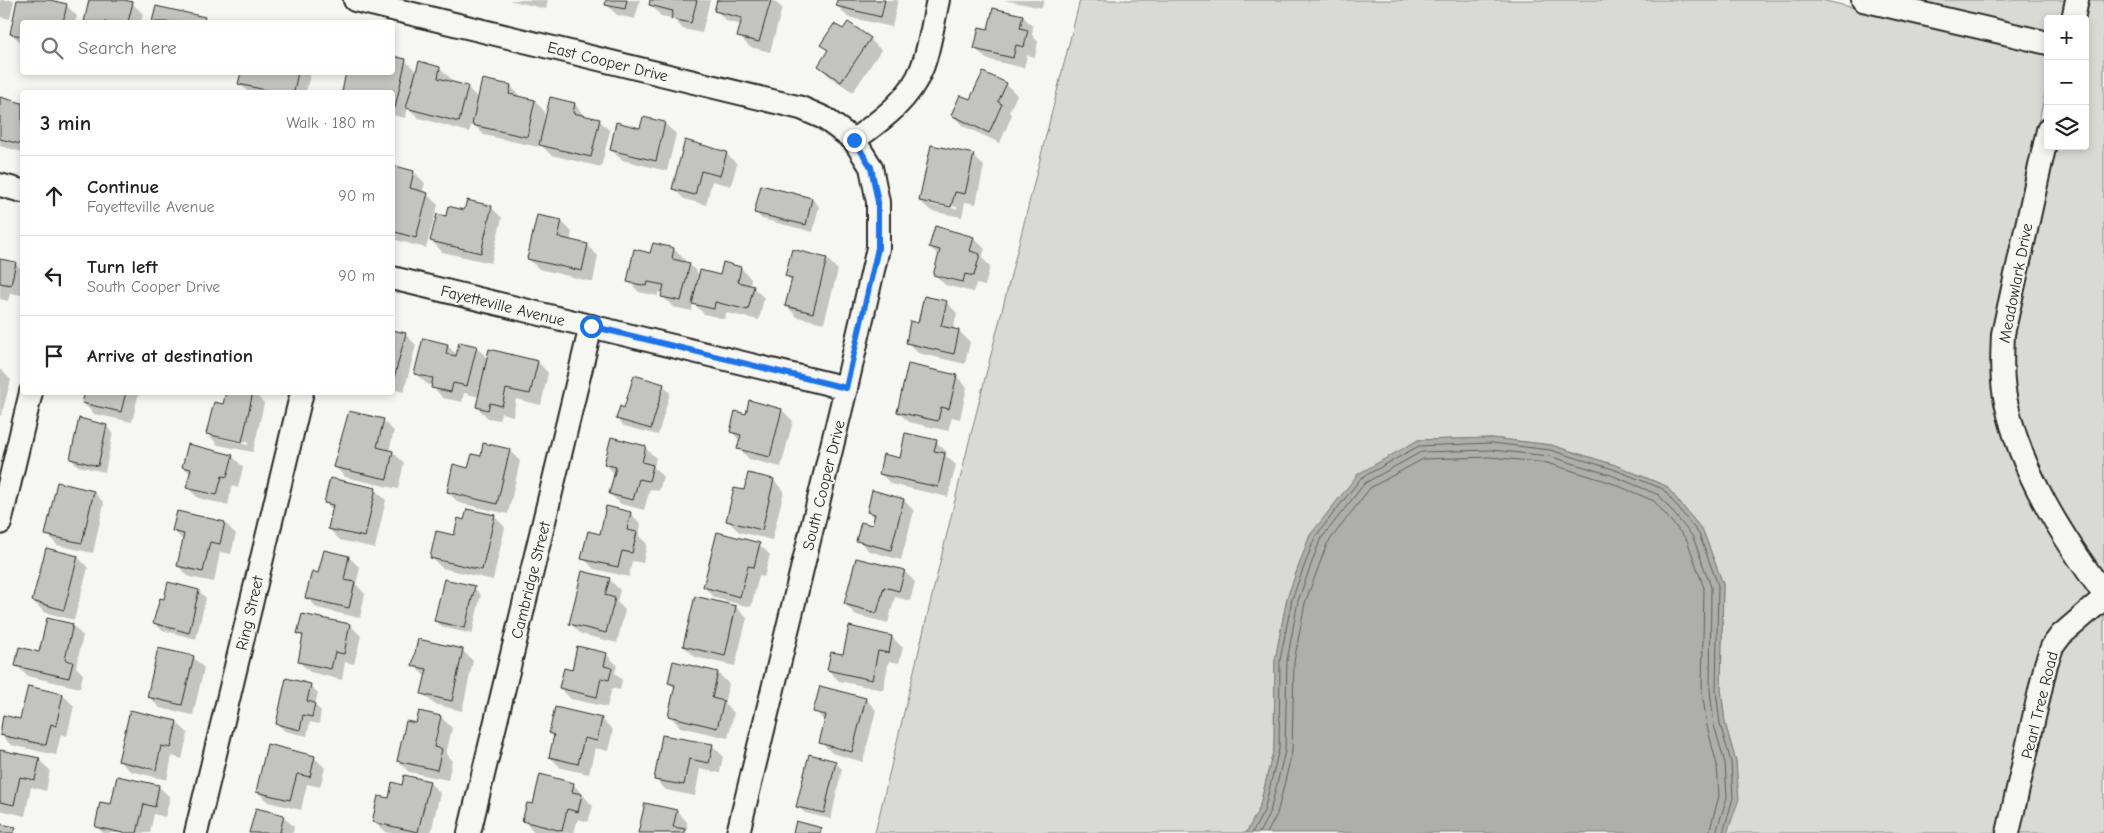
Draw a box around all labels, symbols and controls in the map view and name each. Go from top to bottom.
map controls [2044,15,2089,150]
button: + [2044,15,2089,60]
search box [20,20,395,75]
icon: search [38,34,66,62]
text: Search here [78,37,177,59]
street label: East Cooper Drive [545,38,670,86]
button: − [2044,60,2089,105]
button: layers [2044,105,2089,150]
text: 3 min [40,111,91,135]
text: Walk · 180 m [286,114,375,132]
route end [843,129,866,152]
text: Continue [87,176,159,198]
icon: ahead [40,182,68,210]
text: 90 m [338,187,375,205]
text: Fayetteville Avenue [87,198,215,216]
street label: Meadowlark Drive [1996,222,2036,345]
text: Turn left [87,256,158,278]
icon: left [40,262,68,290]
text: 90 m [338,267,375,285]
text: South Cooper Drive [87,278,220,296]
street label: Fayetteville Avenue [439,282,567,330]
route start [580,315,603,338]
icon: arrive [40,342,68,370]
text: Arrive at destination [87,345,253,367]
street label: South Cooper Drive [799,418,849,552]
street label: Cambridge Street [508,519,554,641]
street label: Ring Street [233,574,267,652]
street label: Pearl Tree Road [2018,650,2062,761]

